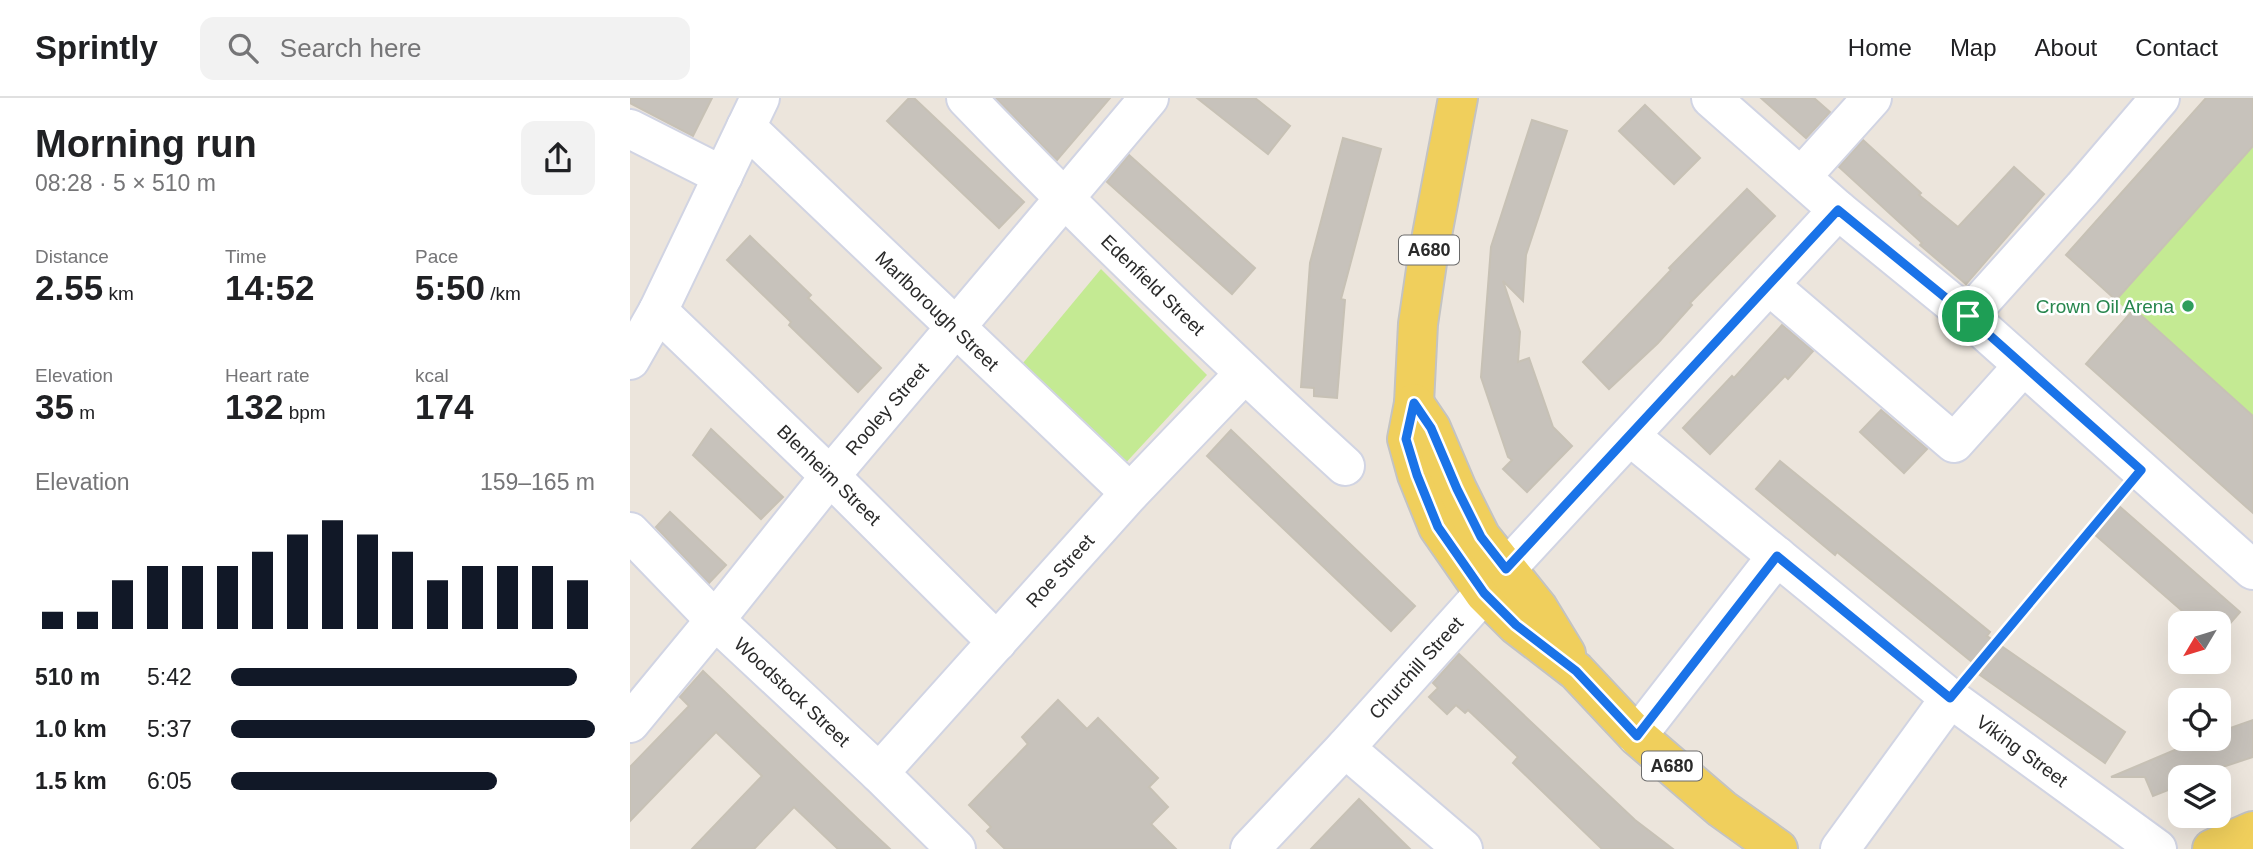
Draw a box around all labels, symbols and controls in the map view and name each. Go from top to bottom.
search box [200,17,690,80]
text: Sprintly [35,29,158,66]
icon: search [224,29,262,67]
text: Search here [280,33,422,63]
text: Home [1848,34,1912,61]
text: Map [1950,34,1997,61]
text: About [2035,34,2097,61]
text: Contact [2135,34,2218,61]
button: share [521,121,595,195]
text: Morning run [35,123,257,165]
text: 08:28 · 5 × 510 m [35,170,216,196]
street label: Edenfield Street [1097,230,1209,340]
road number: A680 [1399,236,1459,265]
text: Distance [35,246,109,267]
text: Time [225,246,267,267]
text: Pace [415,246,458,267]
street label: Marlborough Street [871,247,1003,376]
text: 2.55 [35,268,103,307]
text: 14:52 [225,268,315,307]
text: 5:50 [415,268,485,307]
text: km [103,283,134,304]
text: /km [485,283,521,304]
pin [1938,286,1998,346]
place label: Crown Oil Arena [2036,296,2174,317]
icon: arrive [1949,297,1987,335]
marker: Crown Oil Arena [2180,298,2196,314]
street label: Rooley Street [841,358,933,459]
text: Elevation [35,365,113,386]
text: Heart rate [225,365,309,386]
text: kcal [415,365,449,386]
text: 35 [35,387,74,426]
text: 132 [225,387,283,426]
text: 174 [415,387,473,426]
text: m [74,402,95,423]
text: bpm [283,402,326,423]
street label: Blenheim Street [773,420,885,530]
text: Elevation [35,469,130,495]
text: 159–165 m [480,469,595,495]
street label: Roe Street [1022,530,1099,612]
north arrow [2168,611,2231,674]
map controls [2168,611,2231,828]
street label: Churchill Street [1365,612,1468,723]
street label: Woodstock Street [730,633,854,751]
text: 510 m [35,664,100,690]
text: 5:42 [147,664,192,690]
button: locate [2168,688,2231,751]
street label: Viking Street [1972,711,2072,791]
text: 1.0 km [35,716,107,742]
text: 5:37 [147,716,192,742]
road number: A680 [1642,752,1702,780]
button: layers [2168,765,2231,828]
text: 1.5 km [35,768,107,794]
text: 6:05 [147,768,192,794]

